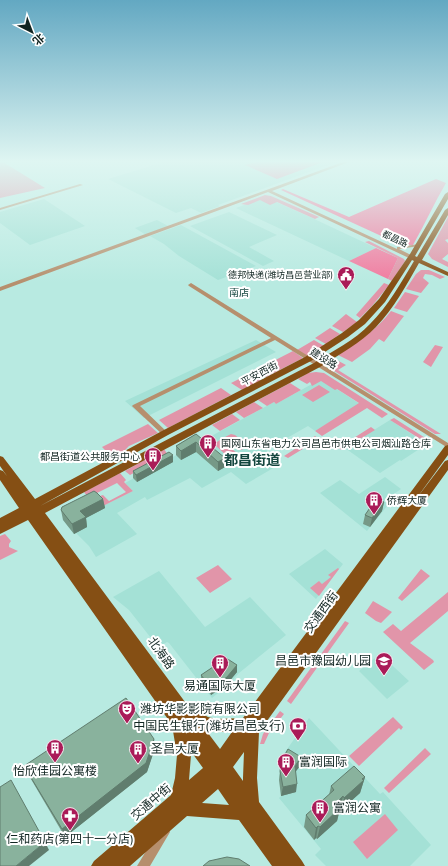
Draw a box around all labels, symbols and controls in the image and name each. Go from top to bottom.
north arrow [12,12,52,52]
text: 北 [30,31,47,48]
street label: 都昌路 [381,228,410,249]
public building icon: 德邦快递(潍坊昌邑营业部) [336,265,356,290]
place label: 德邦快递(潍坊昌邑营业部) [228,269,333,280]
district label: 南店 [229,286,249,299]
street label: 建设路 [308,345,340,372]
street label: 平安西街 [239,358,280,389]
building icon: 国网山东省电力公司昌邑市供电公司烟汕路仓库 [198,433,218,458]
place label: 国网山东省电力公司昌邑市供电公司烟汕路仓库 [221,437,431,450]
building icon: 都昌街道公共服务中心 [143,446,163,471]
place label: 都昌街道公共服务中心 [40,450,140,463]
district label: 都昌街道 [224,451,280,469]
building icon: 侨辉大厦 [364,490,384,515]
place label: 侨辉大厦 [386,494,427,507]
street label: 交通西街 [300,588,341,636]
street label: 北海路 [145,634,178,672]
school or university icon: 昌邑市豫园幼儿园 [374,651,394,676]
building icon: 易通国际大厦 [210,653,230,678]
place label: 昌邑市豫园幼儿园 [275,653,371,668]
place label: 易通国际大厦 [184,678,256,693]
theatre icon: 潍坊华影影院有限公司 [117,699,137,724]
place label: 潍坊华影影院有限公司 [140,701,260,716]
bank icon: 中国民生银行(潍坊昌邑支行) [288,716,308,741]
place label: 中国民生银行(潍坊昌邑支行) [133,718,285,733]
building icon: 怡欣佳园公寓楼 [45,738,65,763]
building icon: 圣昌大厦 [128,739,148,764]
place label: 圣昌大厦 [151,741,199,756]
building icon: 富润国际 [276,752,296,777]
place label: 富润国际 [299,754,347,769]
place label: 怡欣佳园公寓楼 [13,763,97,778]
street label: 交通中街 [128,780,174,823]
building icon: 富润公寓 [310,798,330,823]
place label: 富润公寓 [333,800,381,815]
pharmacy icon: 仁和药店(第四十一分店) [60,806,80,831]
place label: 仁和药店(第四十一分店) [6,831,134,846]

